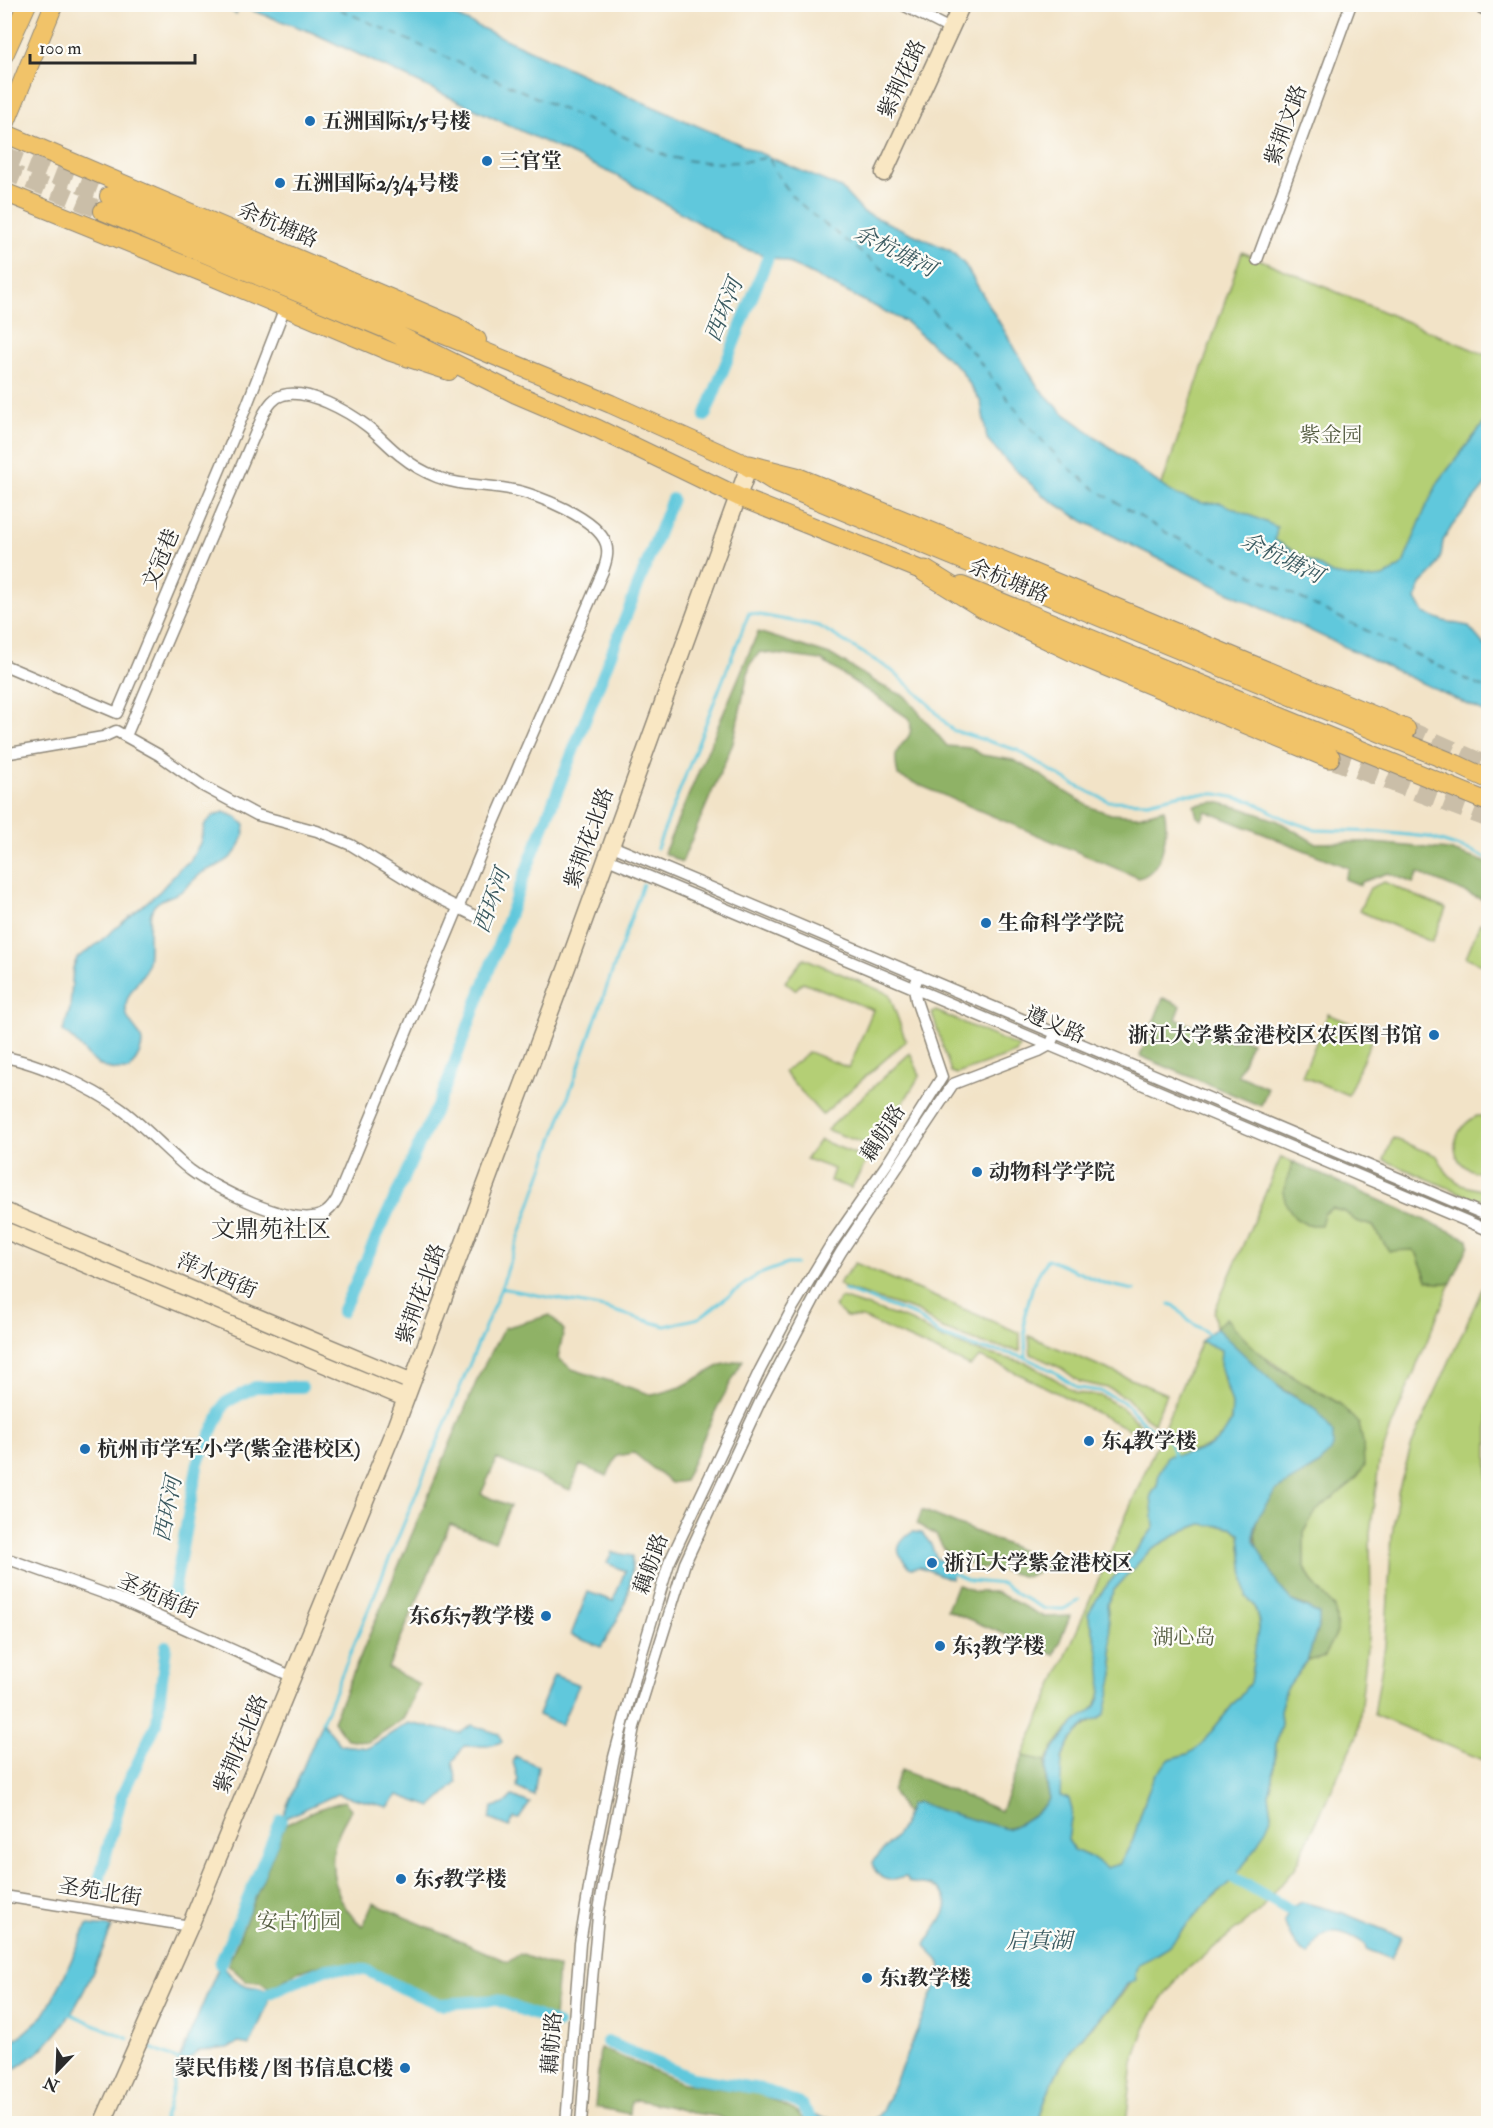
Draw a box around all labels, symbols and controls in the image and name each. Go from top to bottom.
scale bar [30,27,195,65]
street label: 紫荆花路 [872,35,932,123]
text: 100 m [39,37,82,60]
street label: 紫荆文路 [1259,81,1313,169]
place label: 五洲国际1/5号楼 [322,108,470,135]
marker: 五洲国际1/5号楼 [303,114,317,128]
place label: 三官堂 [499,148,562,175]
marker: 三官堂 [480,154,494,168]
place label: 五洲国际2/3/4号楼 [292,170,458,197]
marker: 五洲国际2/3/4号楼 [273,176,287,190]
street label: 余杭塘路 [234,196,322,254]
water label: 余杭塘河 [849,219,944,285]
water label: 西环河 [699,270,751,346]
park label: 紫金园 [1300,422,1363,449]
street label: 文冠巷 [136,525,186,593]
water label: 余杭塘河 [1236,526,1331,592]
street label: 余杭塘路 [965,553,1053,609]
street label: 紫荆花北路 [558,784,620,892]
water label: 西环河 [468,861,518,937]
place label: 生命科学学院 [998,910,1124,937]
marker: 生命科学学院 [979,916,993,930]
street label: 遵义路 [1021,1000,1089,1050]
place label: 浙江大学紫金港校区农医图书馆 [1128,1022,1422,1049]
marker: 浙江大学紫金港校区农医图书馆 [1427,1028,1441,1042]
street label: 藕舫路 [855,1099,911,1167]
place label: 动物科学学院 [989,1159,1115,1186]
marker: 动物科学学院 [970,1165,984,1179]
district label: 文鼎苑社区 [211,1214,331,1245]
street label: 紫荆花北路 [390,1240,452,1348]
street label: 萍水西街 [173,1247,261,1305]
place label: 东4教学楼 [1101,1428,1196,1455]
marker: 东4教学楼 [1082,1434,1096,1448]
place label: 杭州市学军小学(紫金港校区) [97,1436,360,1463]
marker: 杭州市学军小学(紫金港校区) [78,1442,92,1456]
water label: 西环河 [148,1470,189,1544]
street label: 藕舫路 [628,1530,674,1598]
place label: 浙江大学紫金港校区 [944,1550,1133,1577]
marker: 浙江大学紫金港校区 [925,1556,939,1570]
street label: 圣苑南街 [114,1567,202,1625]
place label: 东6东7教学楼 [409,1603,534,1630]
marker: 东6东7教学楼 [539,1609,553,1623]
park label: 湖心岛 [1153,1624,1216,1651]
place label: 东3教学楼 [952,1633,1044,1660]
marker: 东3教学楼 [933,1639,947,1653]
street label: 紫荆花北路 [208,1690,274,1798]
place label: 东5教学楼 [413,1866,506,1893]
street label: 圣苑北街 [56,1872,144,1912]
marker: 东5教学楼 [394,1872,408,1886]
park label: 安古竹园 [257,1908,341,1935]
water label: 启真湖 [1006,1927,1076,1955]
place label: 东1教学楼 [879,1965,971,1992]
marker: 东1教学楼 [860,1971,874,1985]
street label: 藕舫路 [536,2011,568,2075]
north arrow [27,2041,87,2101]
place label: 蒙民伟楼 / 图书信息C楼 [174,2055,393,2082]
marker: 蒙民伟楼 / 图书信息C楼 [398,2061,412,2075]
text: N [40,2072,63,2096]

